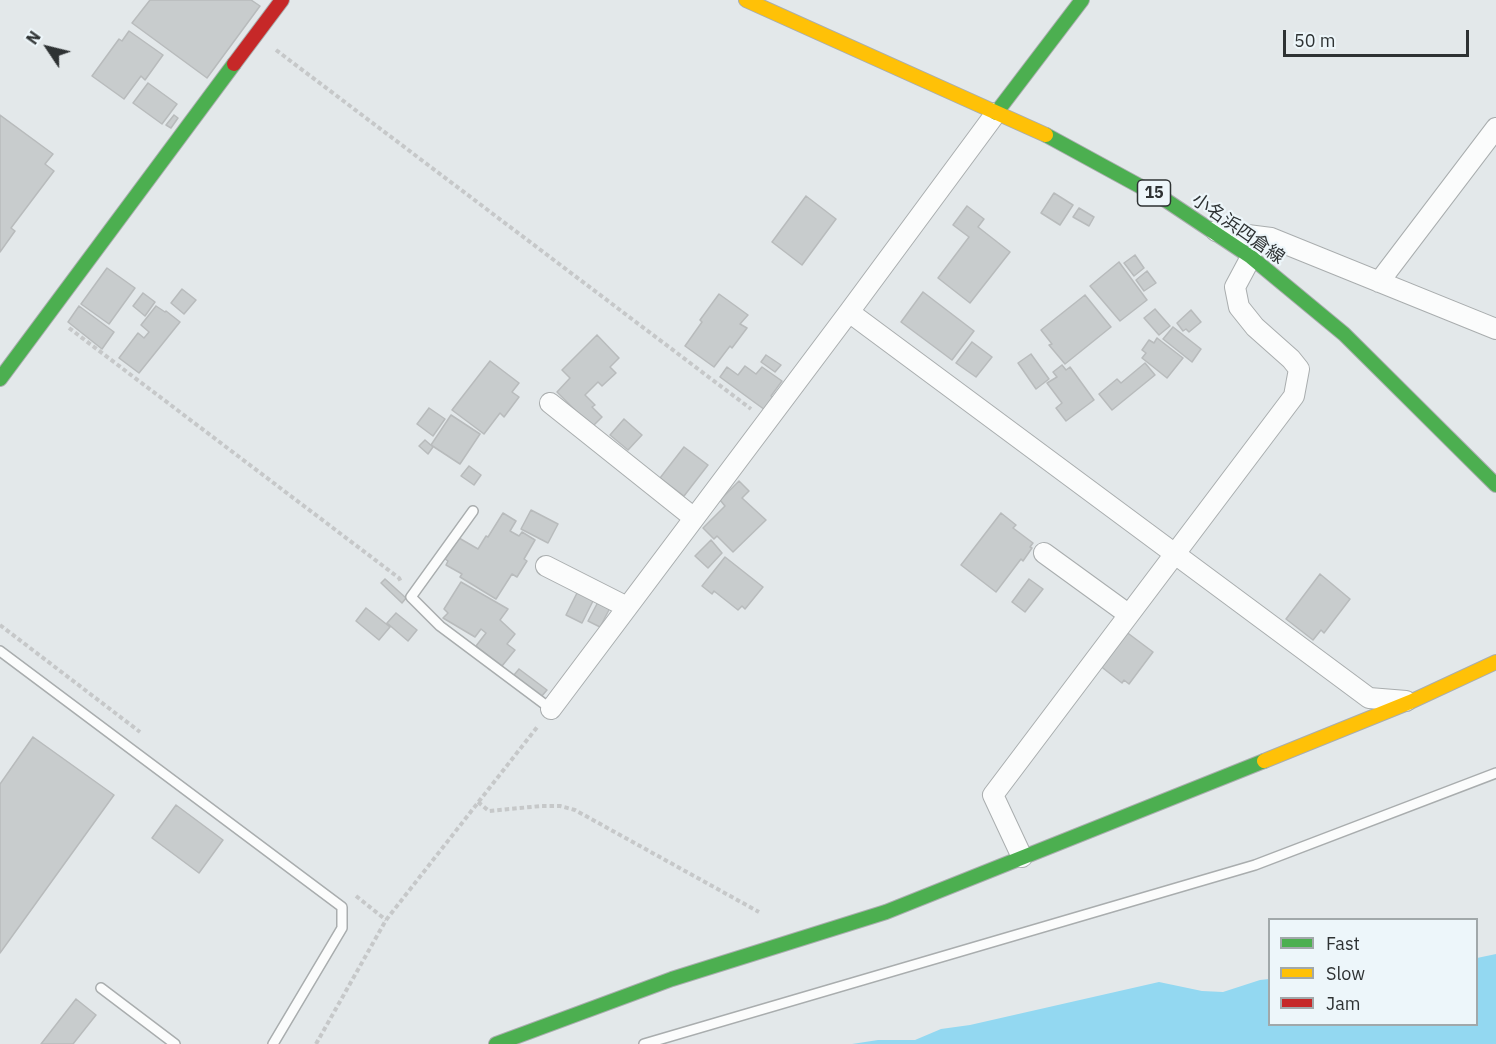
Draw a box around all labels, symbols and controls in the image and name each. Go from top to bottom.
north arrow [18,18,78,78]
scale bar [1286,18,1472,56]
text: N [22,27,45,48]
text: 50 m [1294,29,1336,52]
road number: 15 [1138,180,1170,206]
street label: 小名浜四倉線 [1188,189,1288,269]
legend [1268,918,1478,1026]
text: Fast [1326,932,1360,955]
text: Slow [1326,962,1365,985]
text: Jam [1326,992,1361,1015]

